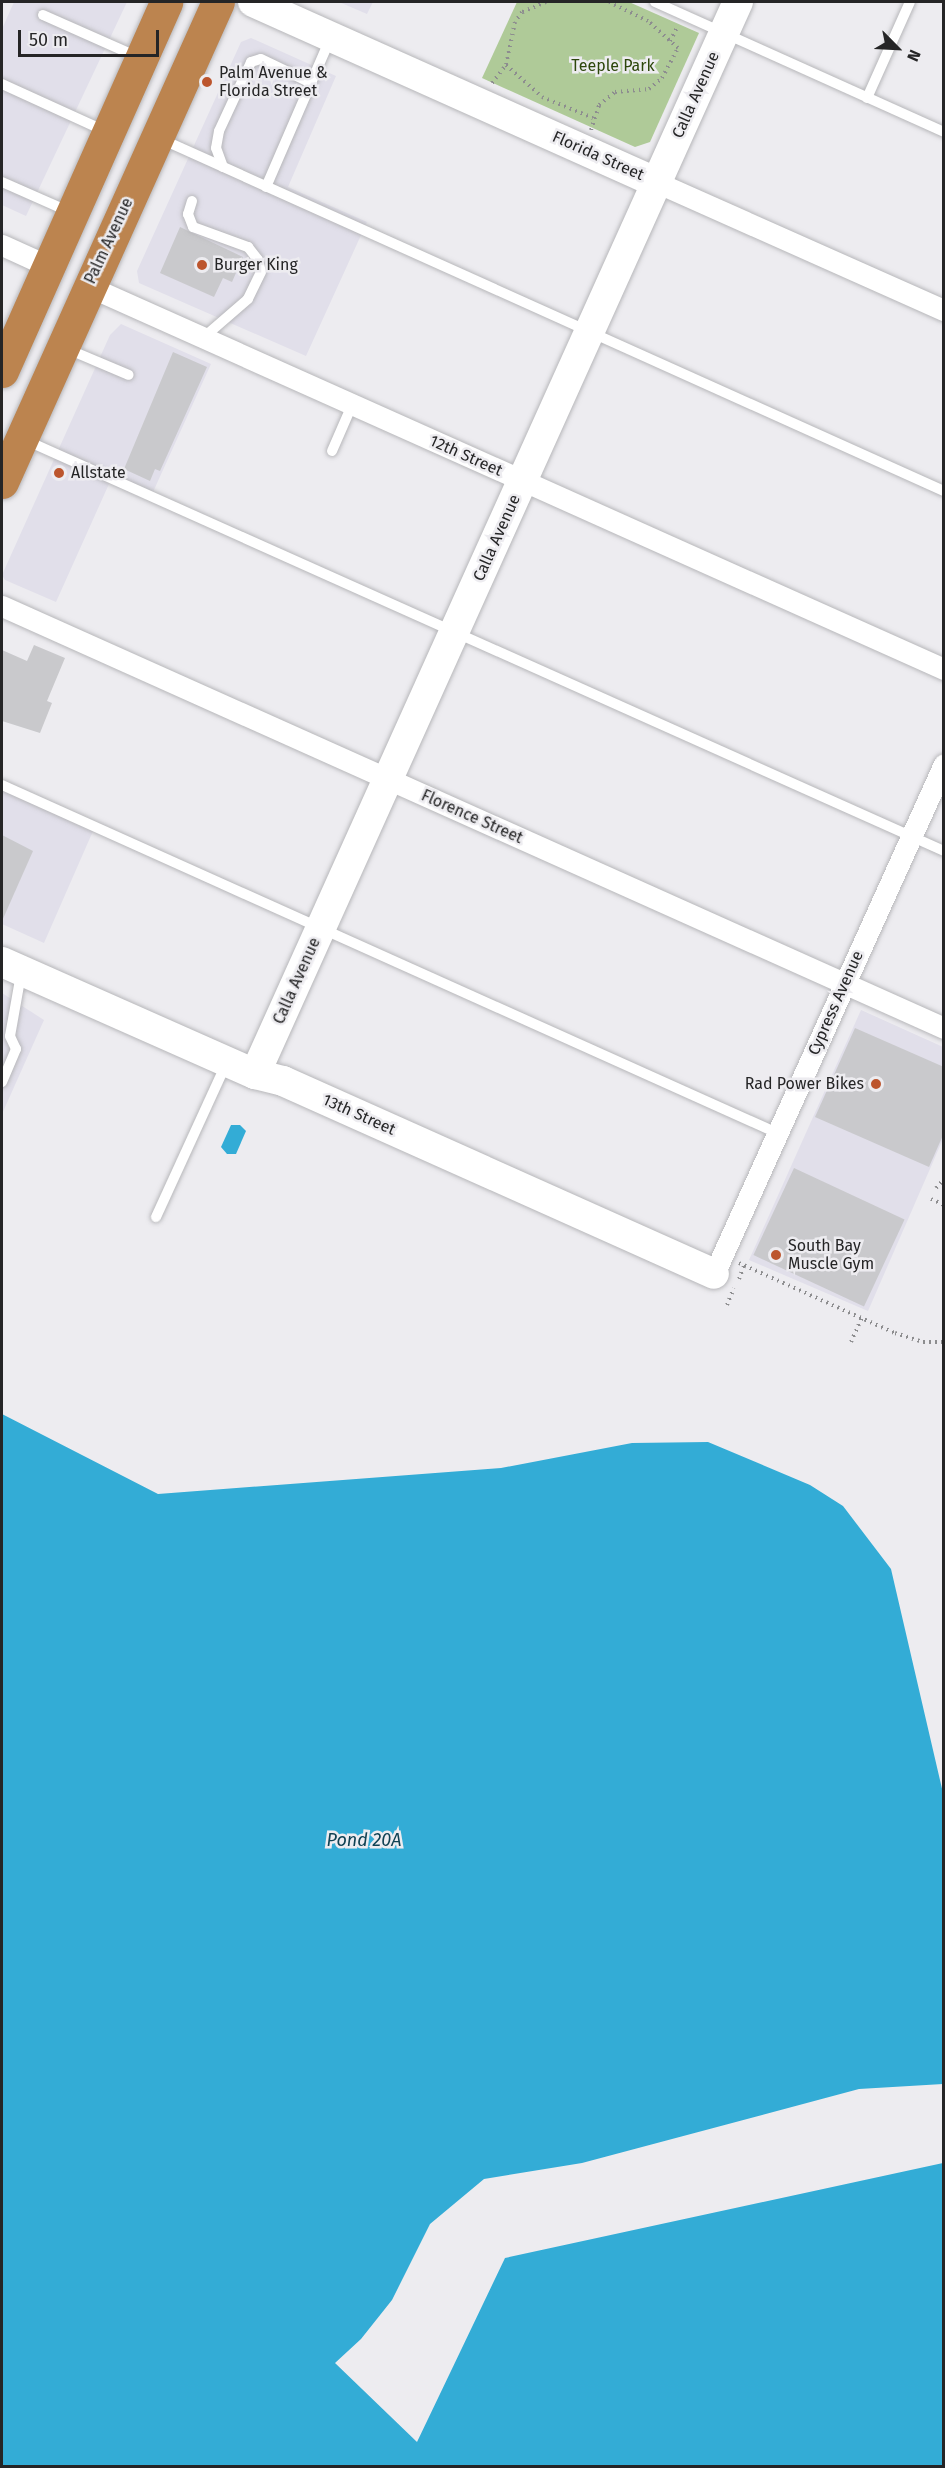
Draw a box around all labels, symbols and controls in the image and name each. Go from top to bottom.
scale bar [21,18,162,56]
north arrow [867,18,927,78]
text: 50 m [29,29,68,51]
text: N [903,47,925,64]
street label: Calla Avenue [668,49,724,141]
park label: Teeple Park [571,56,655,76]
place label: Palm Avenue & Florida Street [219,63,328,101]
marker: Palm Avenue & Florida Street [200,75,214,89]
street label: Florida Street [549,127,647,185]
street label: Palm Avenue [81,195,137,287]
place label: Burger King [214,255,298,275]
marker: Burger King [195,258,209,272]
street label: 12th Street [427,431,505,481]
place label: Allstate [71,463,126,483]
marker: Allstate [52,466,66,480]
street label: Calla Avenue [469,492,525,584]
street label: Florence Street [418,786,526,848]
street label: Calla Avenue [269,935,325,1027]
street label: Cypress Avenue [804,948,868,1058]
place label: Rad Power Bikes [745,1074,864,1094]
marker: Rad Power Bikes [869,1077,883,1091]
street label: 13th Street [320,1090,398,1140]
place label: South Bay Muscle Gym [788,1236,874,1274]
marker: South Bay Muscle Gym [769,1248,783,1262]
water label: Pond 20A [327,1829,401,1851]

